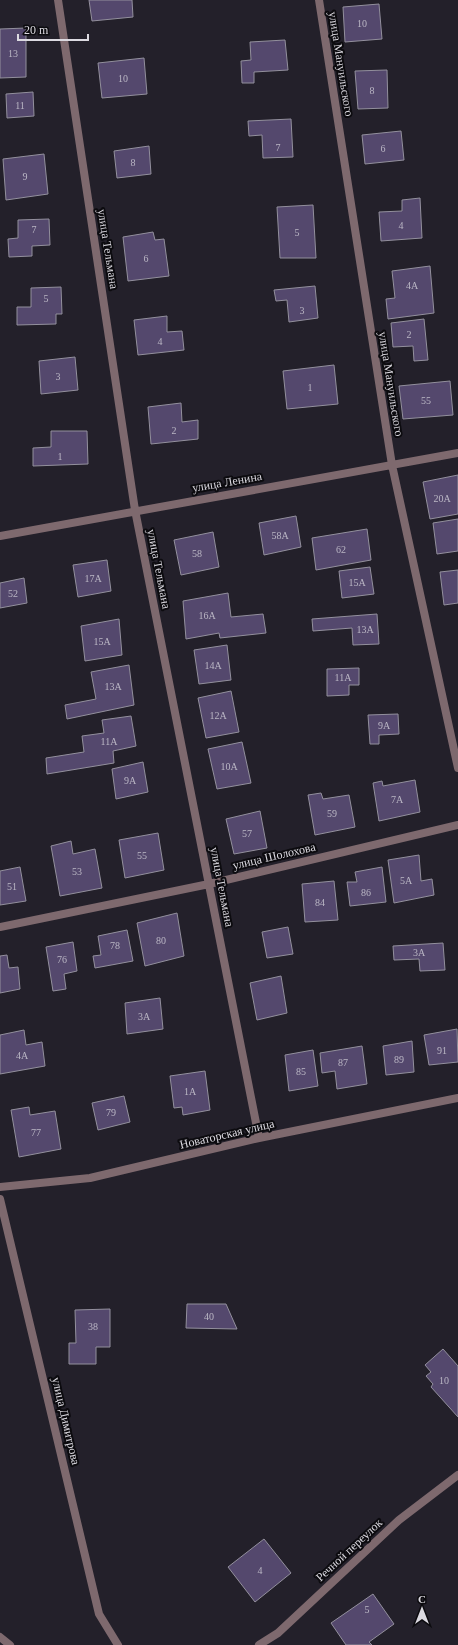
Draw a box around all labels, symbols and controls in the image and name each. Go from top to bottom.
street label: улица Мануильского [326,11,356,117]
scale bar [18,16,88,42]
house number: 10 [357,18,367,29]
text: 20 m [24,23,49,37]
house number: 13 [8,48,18,59]
house number: 10 [118,73,128,84]
house number: 8 [370,85,375,96]
house number: 11 [15,100,25,111]
house number: 7 [276,142,281,153]
house number: 6 [381,143,386,154]
house number: 8 [131,157,136,168]
house number: 9 [23,171,28,182]
street label: улица Тельмана [95,208,121,291]
house number: 4 [399,220,404,231]
house number: 7 [32,224,37,235]
house number: 5 [295,227,300,238]
house number: 6 [144,253,149,264]
house number: 4А [406,280,419,291]
house number: 5 [44,293,49,304]
house number: 3 [300,305,305,316]
house number: 2 [407,329,412,340]
street label: улица Мануильского [376,331,406,437]
house number: 4 [158,336,163,347]
house number: 3 [56,371,61,382]
house number: 1 [308,382,313,393]
house number: 55 [421,395,431,406]
house number: 2 [172,425,177,436]
house number: 1 [58,451,63,462]
street label: улица Ленина [191,469,264,495]
house number: 20А [433,493,451,504]
street label: улица Тельмана [144,528,174,611]
house number: 58А [271,530,289,541]
house number: 62 [336,544,346,555]
house number: 58 [192,548,202,559]
house number: 17А [84,573,102,584]
house number: 15А [348,577,366,588]
house number: 52 [8,588,18,599]
house number: 16А [198,610,216,621]
house number: 13А [356,624,374,635]
house number: 15А [93,636,111,647]
house number: 14А [204,660,222,671]
house number: 11А [335,672,352,683]
house number: 13А [104,681,122,692]
house number: 12А [209,710,227,721]
house number: 9А [378,720,391,731]
house number: 11А [101,736,118,747]
house number: 10А [220,761,238,772]
house number: 9А [124,775,137,786]
house number: 7А [391,794,404,805]
house number: 59 [327,808,337,819]
house number: 57 [242,828,252,839]
street label: улица Шолохова [231,840,317,872]
street label: улица Тельмана [207,846,237,929]
house number: 55 [137,850,147,861]
house number: 53 [72,866,82,877]
house number: 5А [400,875,413,886]
house number: 51 [7,881,17,892]
house number: 86 [361,887,371,898]
house number: 84 [315,897,325,908]
house number: 80 [156,935,166,946]
house number: 78 [110,940,120,951]
house number: 3А [413,947,426,958]
house number: 76 [57,954,67,965]
house number: 3А [138,1011,151,1022]
house number: 91 [437,1045,447,1056]
house number: 4А [16,1050,29,1061]
house number: 89 [394,1054,404,1065]
house number: 87 [338,1057,348,1068]
house number: 85 [296,1066,306,1077]
house number: 1А [184,1086,197,1097]
house number: 79 [106,1107,116,1118]
street label: Новаторская улица [178,1116,276,1152]
house number: 77 [31,1127,41,1138]
house number: 40 [204,1311,214,1322]
house number: 38 [88,1321,98,1332]
house number: 10 [439,1375,449,1386]
street label: улица Димитрова [49,1376,83,1467]
street label: Речной переулок [313,1516,385,1584]
house number: 4 [258,1565,263,1576]
north arrow [402,1589,442,1629]
text: С [418,1593,426,1605]
house number: 5 [365,1604,370,1615]

